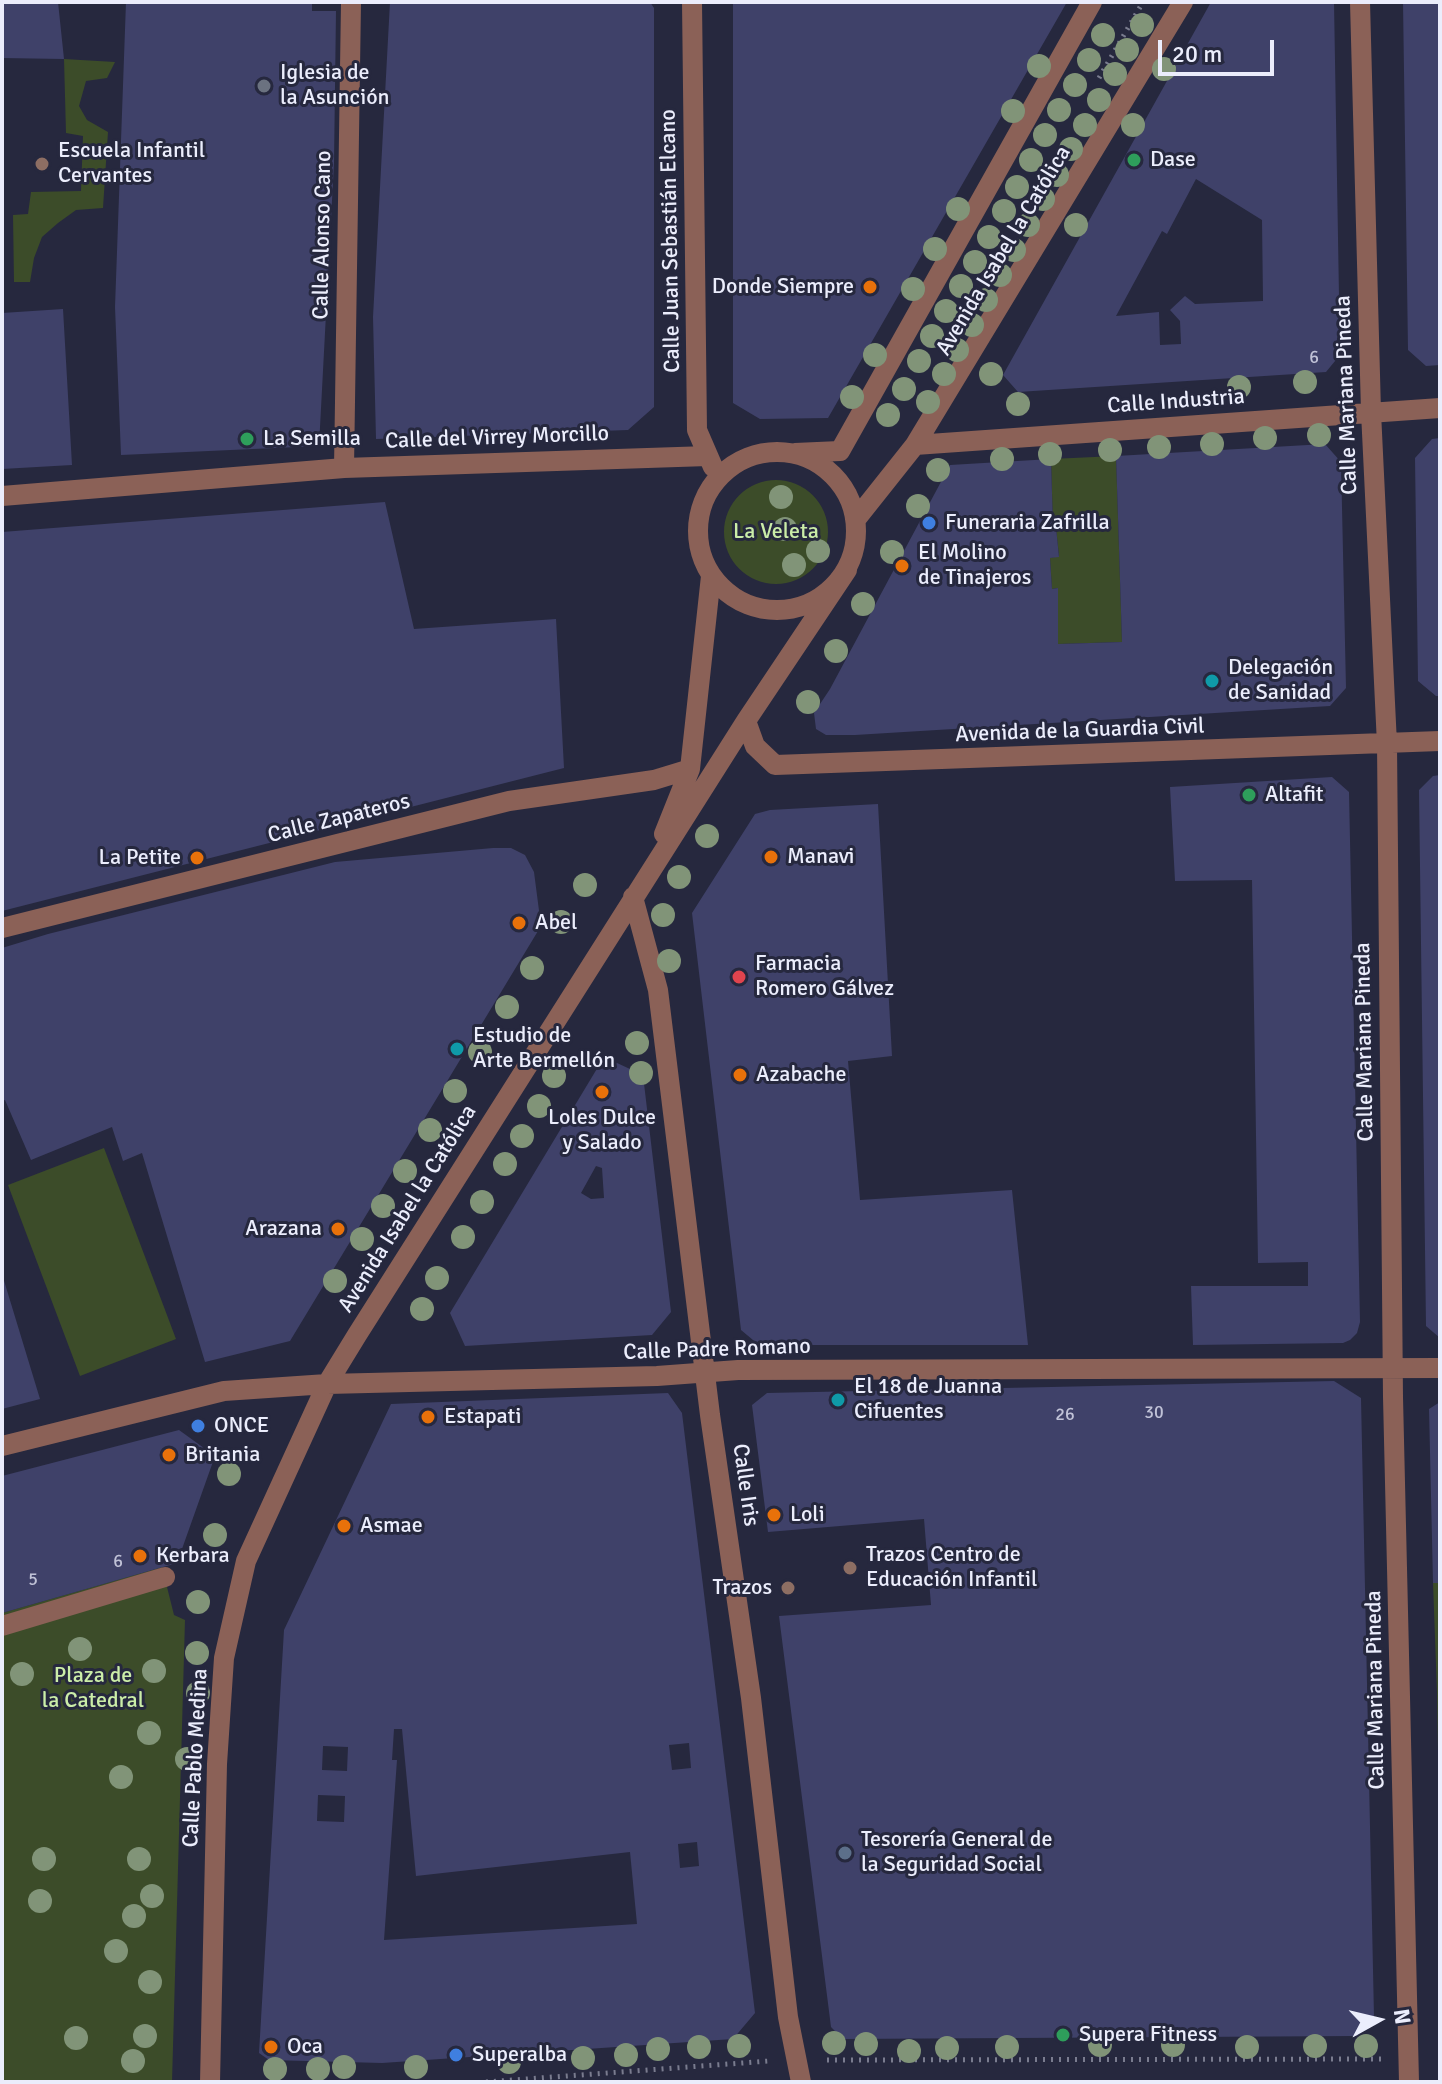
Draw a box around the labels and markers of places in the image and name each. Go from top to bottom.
place label: Iglesia de la Asunción [280,60,390,112]
marker: Iglesia de la Asunción [255,77,273,95]
place label: Escuela Infantil Cervantes [58,138,205,190]
place label: Dase [1150,147,1196,173]
marker: Dase [1125,151,1143,169]
marker: Escuela Infantil Cervantes [33,155,51,173]
place label: Donde Siempre [712,274,854,300]
marker: Donde Siempre [861,278,879,296]
place label: La Semilla [263,426,361,452]
marker: La Semilla [238,430,256,448]
place label: Funeraria Zafrilla [945,510,1110,536]
marker: Funeraria Zafrilla [920,514,938,532]
place label: El Molino de Tinajeros [918,540,1031,592]
marker: El Molino de Tinajeros [893,557,911,575]
place label: Delegación de Sanidad [1228,655,1333,706]
marker: Delegación de Sanidad [1203,672,1221,690]
place label: Altafit [1265,782,1324,808]
marker: Altafit [1240,786,1258,804]
place label: Manavi [787,844,854,870]
place label: La Petite [99,845,181,871]
marker: Manavi [762,848,780,866]
marker: La Petite [188,849,206,867]
place label: Abel [535,910,578,936]
marker: Abel [510,914,528,932]
place label: Farmacia Romero Gálvez [755,951,894,1002]
marker: Farmacia Romero Gálvez [730,968,748,986]
place label: Estudio de Arte Bermellón [473,1023,615,1074]
marker: Estudio de Arte Bermellón [448,1040,466,1058]
place label: Azabache [756,1062,846,1088]
marker: Azabache [731,1066,749,1084]
marker: Loles Dulce y Salado [593,1083,611,1101]
place label: Loles Dulce y Salado [548,1105,656,1156]
place label: Arazana [245,1216,322,1242]
marker: Arazana [329,1220,347,1238]
place label: El 18 de Juanna Cifuentes [854,1374,1002,1426]
marker: El 18 de Juanna Cifuentes [829,1391,847,1409]
place label: Estapati [444,1404,521,1430]
marker: Estapati [419,1408,437,1426]
place label: ONCE [214,1413,269,1439]
marker: ONCE [189,1417,207,1435]
place label: Britania [185,1442,260,1468]
marker: Britania [160,1446,178,1464]
place label: Loli [790,1502,825,1528]
marker: Loli [765,1506,783,1524]
place label: Asmae [360,1513,423,1539]
marker: Asmae [335,1517,353,1535]
place label: Trazos Centro de Educación Infantil [866,1542,1037,1594]
place label: Kerbara [156,1543,230,1569]
marker: Kerbara [131,1547,149,1565]
marker: Trazos Centro de Educación Infantil [841,1559,859,1577]
place label: Trazos [713,1575,772,1601]
marker: Trazos [779,1579,797,1597]
place label: Tesorería General de la Seguridad Social [861,1827,1052,1878]
marker: Tesorería General de la Seguridad Social [836,1844,854,1862]
place label: Supera Fitness [1079,2022,1217,2048]
marker: Supera Fitness [1054,2026,1072,2044]
place label: Oca [287,2034,323,2060]
marker: Oca [262,2038,280,2056]
place label: Superalba [472,2042,567,2068]
marker: Superalba [447,2046,465,2064]

